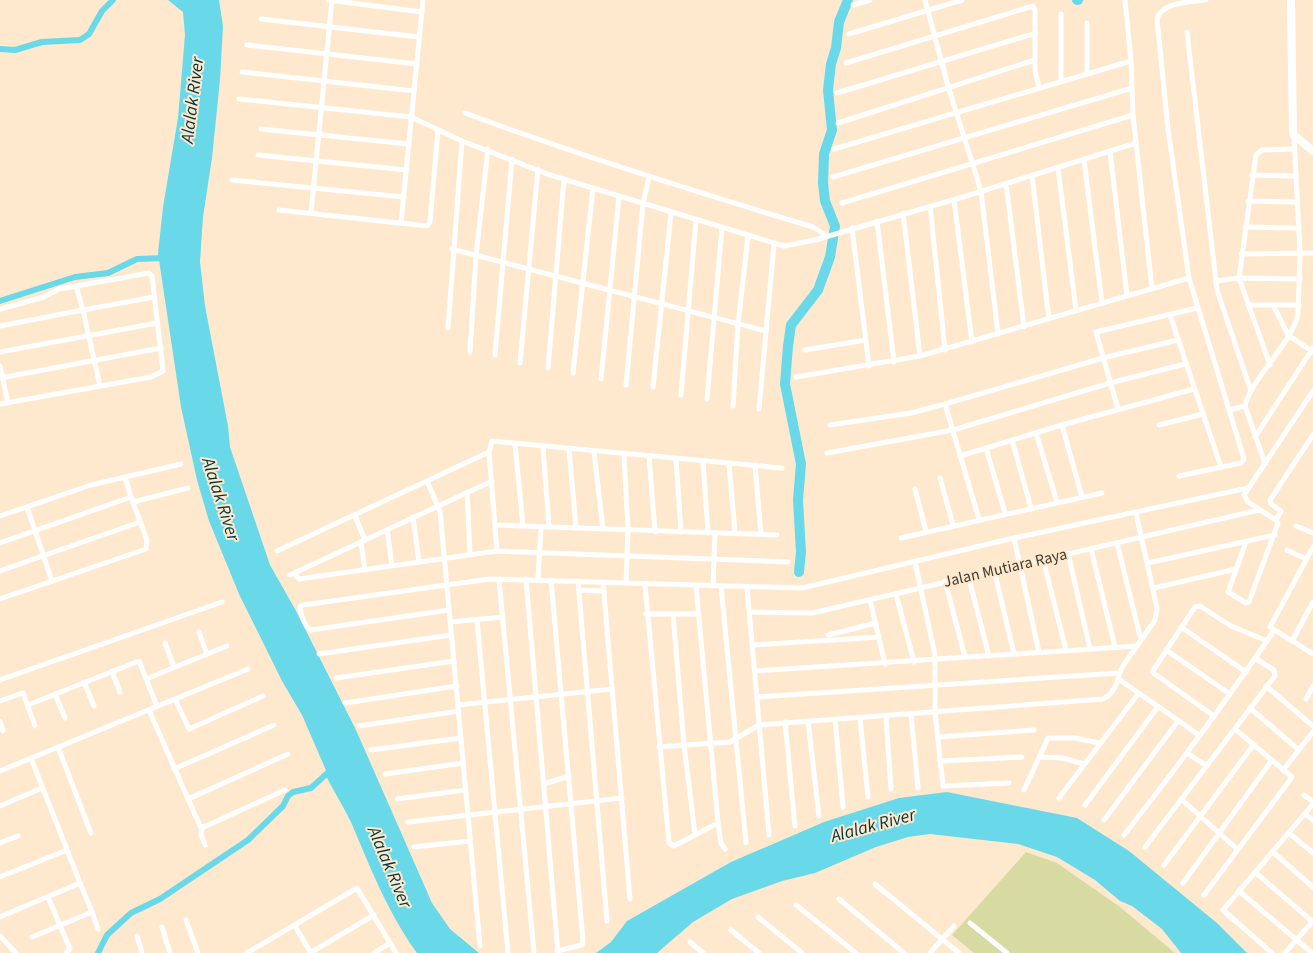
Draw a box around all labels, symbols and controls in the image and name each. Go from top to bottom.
water label: Alalak River [175,55,210,146]
water label: Alalak River [195,453,246,545]
street label: Jalan Mutiara Raya [941,543,1069,593]
water label: Alalak River [827,802,919,849]
water label: Alalak River [361,822,418,913]

